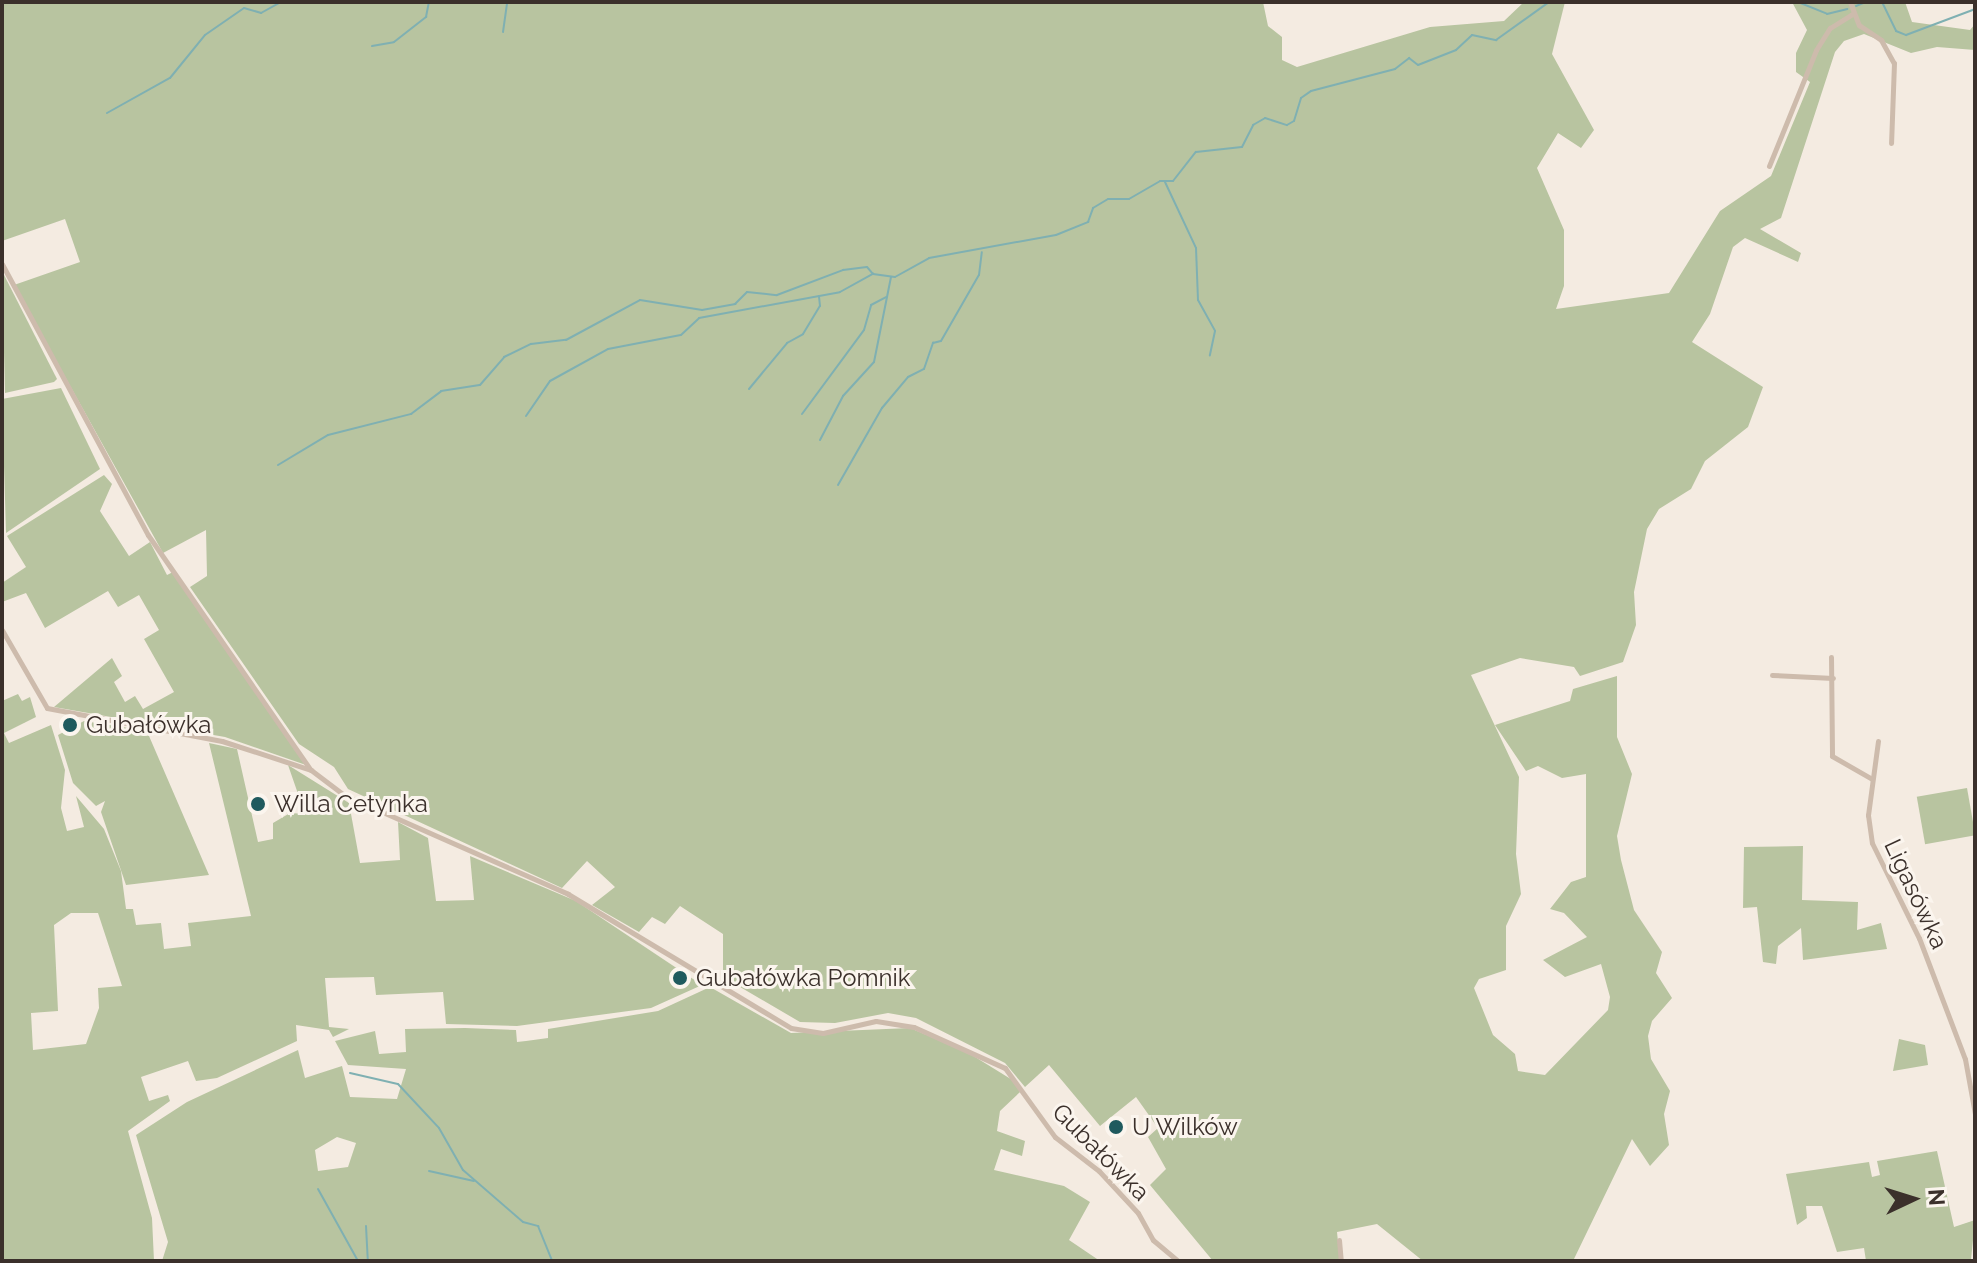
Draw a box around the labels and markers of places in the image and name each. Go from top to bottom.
place label: Gubałówka [86,711,211,739]
marker: Gubałówka [61,716,79,734]
place label: Willa Cetynka [274,790,428,818]
marker: Willa Cetynka [249,795,267,813]
place label: Gubałówka Pomnik [696,964,911,992]
marker: Gubałówka Pomnik [671,969,689,987]
place label: U Wilków [1132,1113,1239,1141]
marker: U Wilków [1107,1118,1125,1136]

